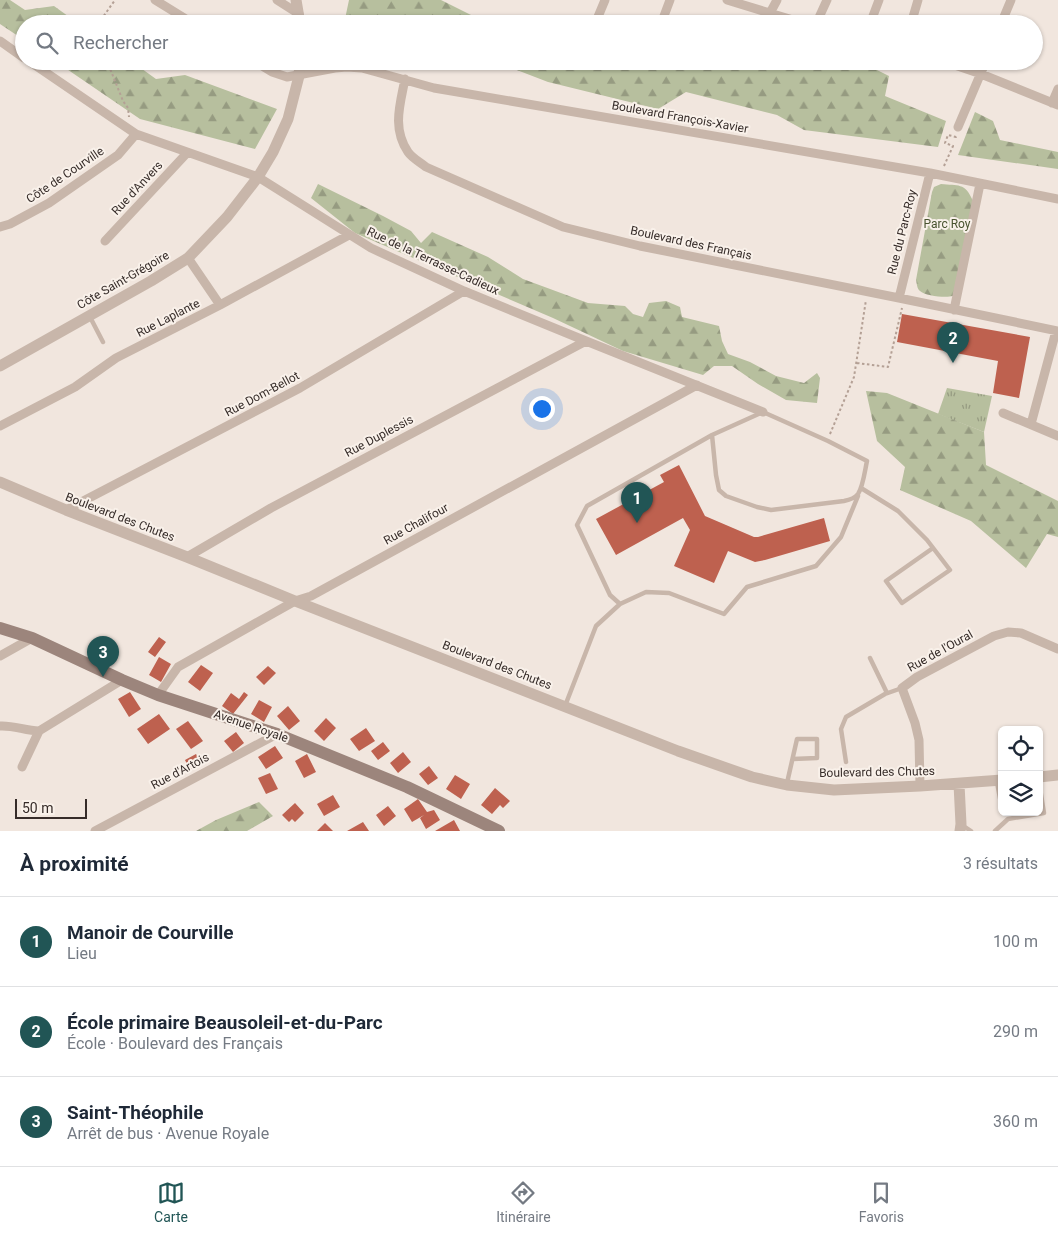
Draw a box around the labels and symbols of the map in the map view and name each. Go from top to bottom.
street label: Boulevard François-Xavier [611,98,749,136]
street label: Côte de Courville [24,144,106,206]
street label: Rue d'Anvers [109,158,165,218]
street label: Rue du Parc-Roy [885,188,919,276]
park label: Parc Roy [923,217,971,231]
street label: Boulevard des Français [629,223,753,263]
street label: Rue de la Terrasse-Cadieux [365,224,501,298]
street label: Côte Saint-Grégoire [75,248,171,312]
street label: Rue Laplante [134,296,202,340]
pin: 2 [937,322,969,363]
street label: Rue Dom-Bellot [222,368,302,420]
your location [529,396,555,422]
street label: Rue Duplessis [342,412,416,460]
pin: 1 [621,482,653,523]
street label: Boulevard des Chutes [63,490,177,544]
street label: Rue Chalifour [381,500,451,548]
street label: Rue de l'Oural [905,627,975,675]
pin: 3 [87,636,119,677]
street label: Boulevard des Chutes [440,638,554,692]
street label: Avenue Royale [212,707,290,745]
street label: Rue d'Artois [149,750,211,792]
street label: Boulevard des Chutes [819,764,935,780]
scale bar [15,796,88,819]

